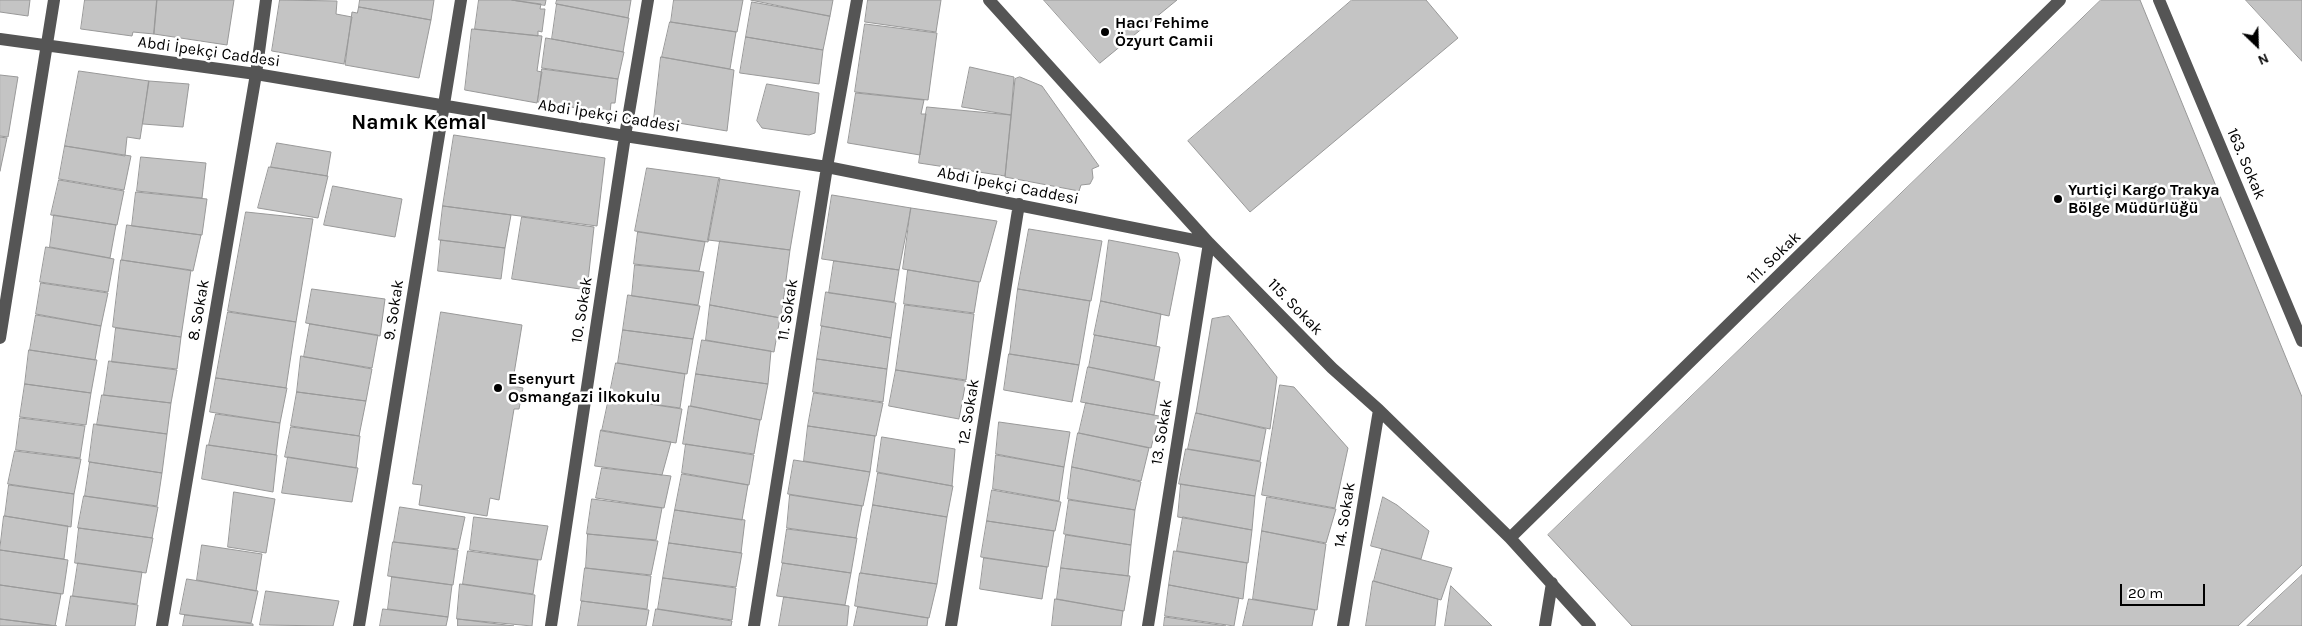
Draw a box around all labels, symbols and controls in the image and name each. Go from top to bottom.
place label: Hacı Fehime Özyurt Camii [1115,13,1214,51]
north arrow [2232,20,2282,70]
marker: Hacı Fehime Özyurt Camii [1099,26,1111,38]
street label: Abdi İpekçi Caddesi [137,33,281,71]
text: N [2255,49,2271,69]
street label: Abdi İpekçi Caddesi [537,95,681,137]
district label: Namık Kemal [351,110,487,136]
street label: 163. Sokak [2222,125,2270,203]
street label: Abdi İpekçi Caddesi [936,163,1080,209]
place label: Yurtiçi Kargo Trakya Bölge Müdürlüğü [2068,180,2220,218]
marker: Yurtiçi Kargo Trakya Bölge Müdürlüğü [2052,193,2064,205]
street label: 111. Sokak [1743,228,1805,288]
street label: 115. Sokak [1263,275,1327,339]
street label: 10. Sokak [567,276,597,344]
street label: 8. Sokak [184,278,214,342]
street label: 9. Sokak [380,278,408,342]
street label: 11. Sokak [774,278,802,342]
place label: Esenyurt Osmangazi İlkokulu [508,369,660,407]
street label: 12. Sokak [954,378,984,446]
marker: Esenyurt Osmangazi İlkokulu [492,382,504,394]
street label: 13. Sokak [1147,398,1177,466]
street label: 14. Sokak [1330,481,1360,549]
scale bar [2122,574,2207,606]
text: 20 m [2128,584,2163,602]

